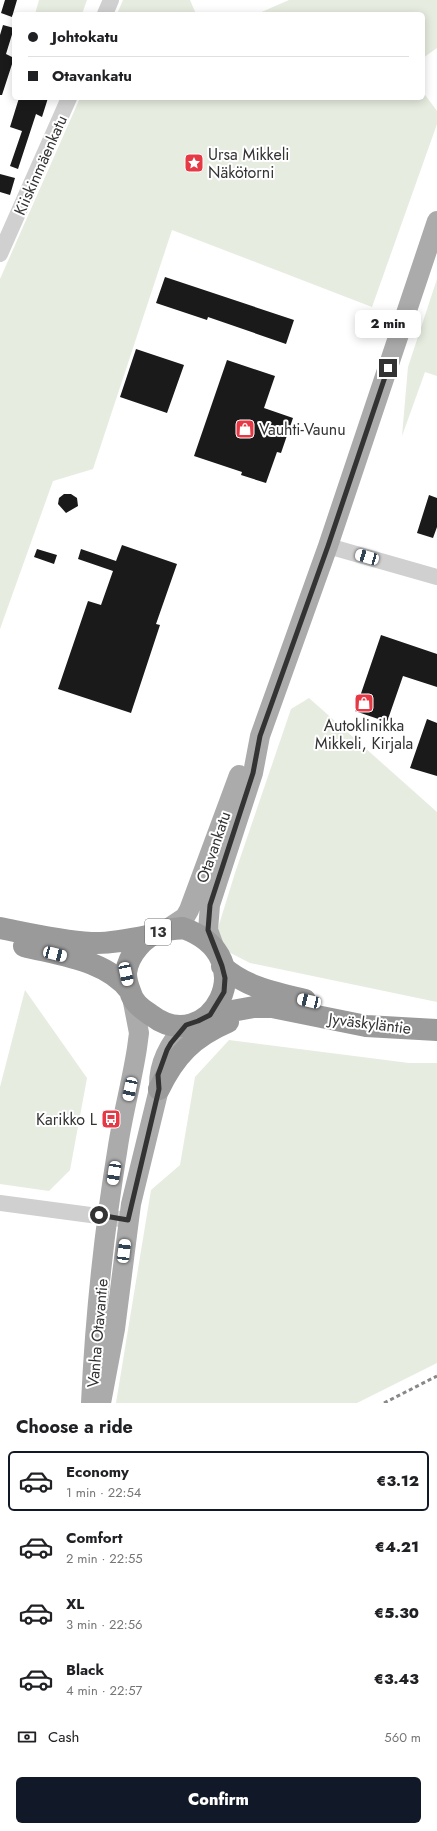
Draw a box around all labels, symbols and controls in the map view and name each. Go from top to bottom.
text: Johtokatu [52,26,118,48]
text: Otavankatu [52,65,132,87]
street label: Kiiskinmäenkatu [8,112,73,219]
place label: Ursa Mikkeli Näkötorni [208,143,290,184]
place icon: Ursa Mikkeli Näkötorni [183,152,205,174]
callout: 2 min [355,310,421,338]
text: 2 min [371,314,405,333]
route end [379,359,397,377]
shop icon: Vauhti-Vaunu [234,418,256,440]
place label: Vauhti-Vaunu [259,418,346,441]
car [354,548,380,566]
shop icon: Autoklinikka Mikkeli, Kirjala [353,692,375,714]
place label: Autoklinikka Mikkeli, Kirjala [315,714,413,755]
street label: Otavankatu [191,808,236,886]
road number: 13 [145,919,171,945]
car [42,945,68,963]
car [118,961,134,987]
car [296,992,322,1010]
street label: Jyväskyläntie [325,1007,413,1040]
car [122,1076,138,1102]
place label: Karikko L [36,1108,98,1131]
bus stop icon: Karikko L [100,1108,122,1130]
car [106,1160,122,1186]
route start [90,1206,108,1224]
car [117,1238,131,1264]
street label: Vanha Otavantie [81,1278,114,1389]
text: Choose a ride [16,1414,133,1440]
text: Economy [66,1461,129,1483]
icon: car [18,1463,54,1499]
text: €3.12 [376,1470,419,1492]
text: 1 min · 22:54 [66,1483,141,1502]
text: Comfort [66,1527,123,1549]
icon: car [18,1529,54,1565]
text: €4.21 [375,1536,419,1558]
text: 2 min · 22:55 [66,1549,143,1568]
text: XL [66,1593,84,1615]
icon: car [18,1595,54,1631]
text: €5.30 [374,1602,419,1624]
text: 3 min · 22:56 [66,1615,143,1634]
text: Black [66,1659,104,1681]
icon: car [18,1661,54,1697]
text: €3.43 [374,1668,419,1690]
text: 4 min · 22:57 [66,1681,142,1700]
icon: cash [16,1726,38,1748]
text: Cash [48,1726,79,1748]
text: 560 m [384,1728,421,1747]
button: Confirm [16,1777,421,1823]

